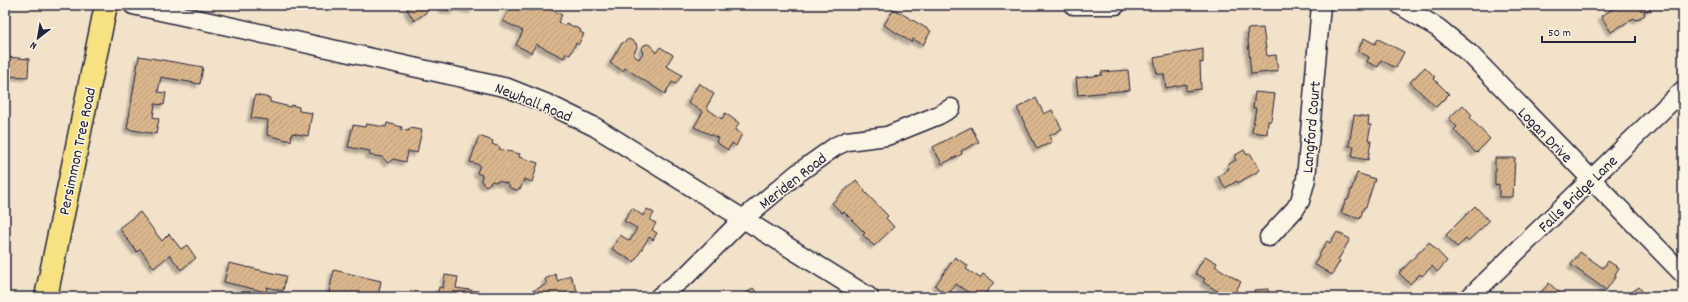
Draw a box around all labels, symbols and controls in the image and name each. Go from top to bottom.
north arrow [18,18,58,58]
scale bar [1542,18,1635,44]
text: 50 m [1548,25,1571,42]
text: N [27,36,40,53]
street label: Newhall Road [491,77,575,129]
street label: Langford Court [1297,80,1328,174]
street label: Persimmon Tree Road [54,86,103,218]
street label: Logan Drive [1512,103,1577,169]
street label: Meriden Road [755,148,832,216]
street label: Falls Bridge Lane [1534,151,1624,239]

